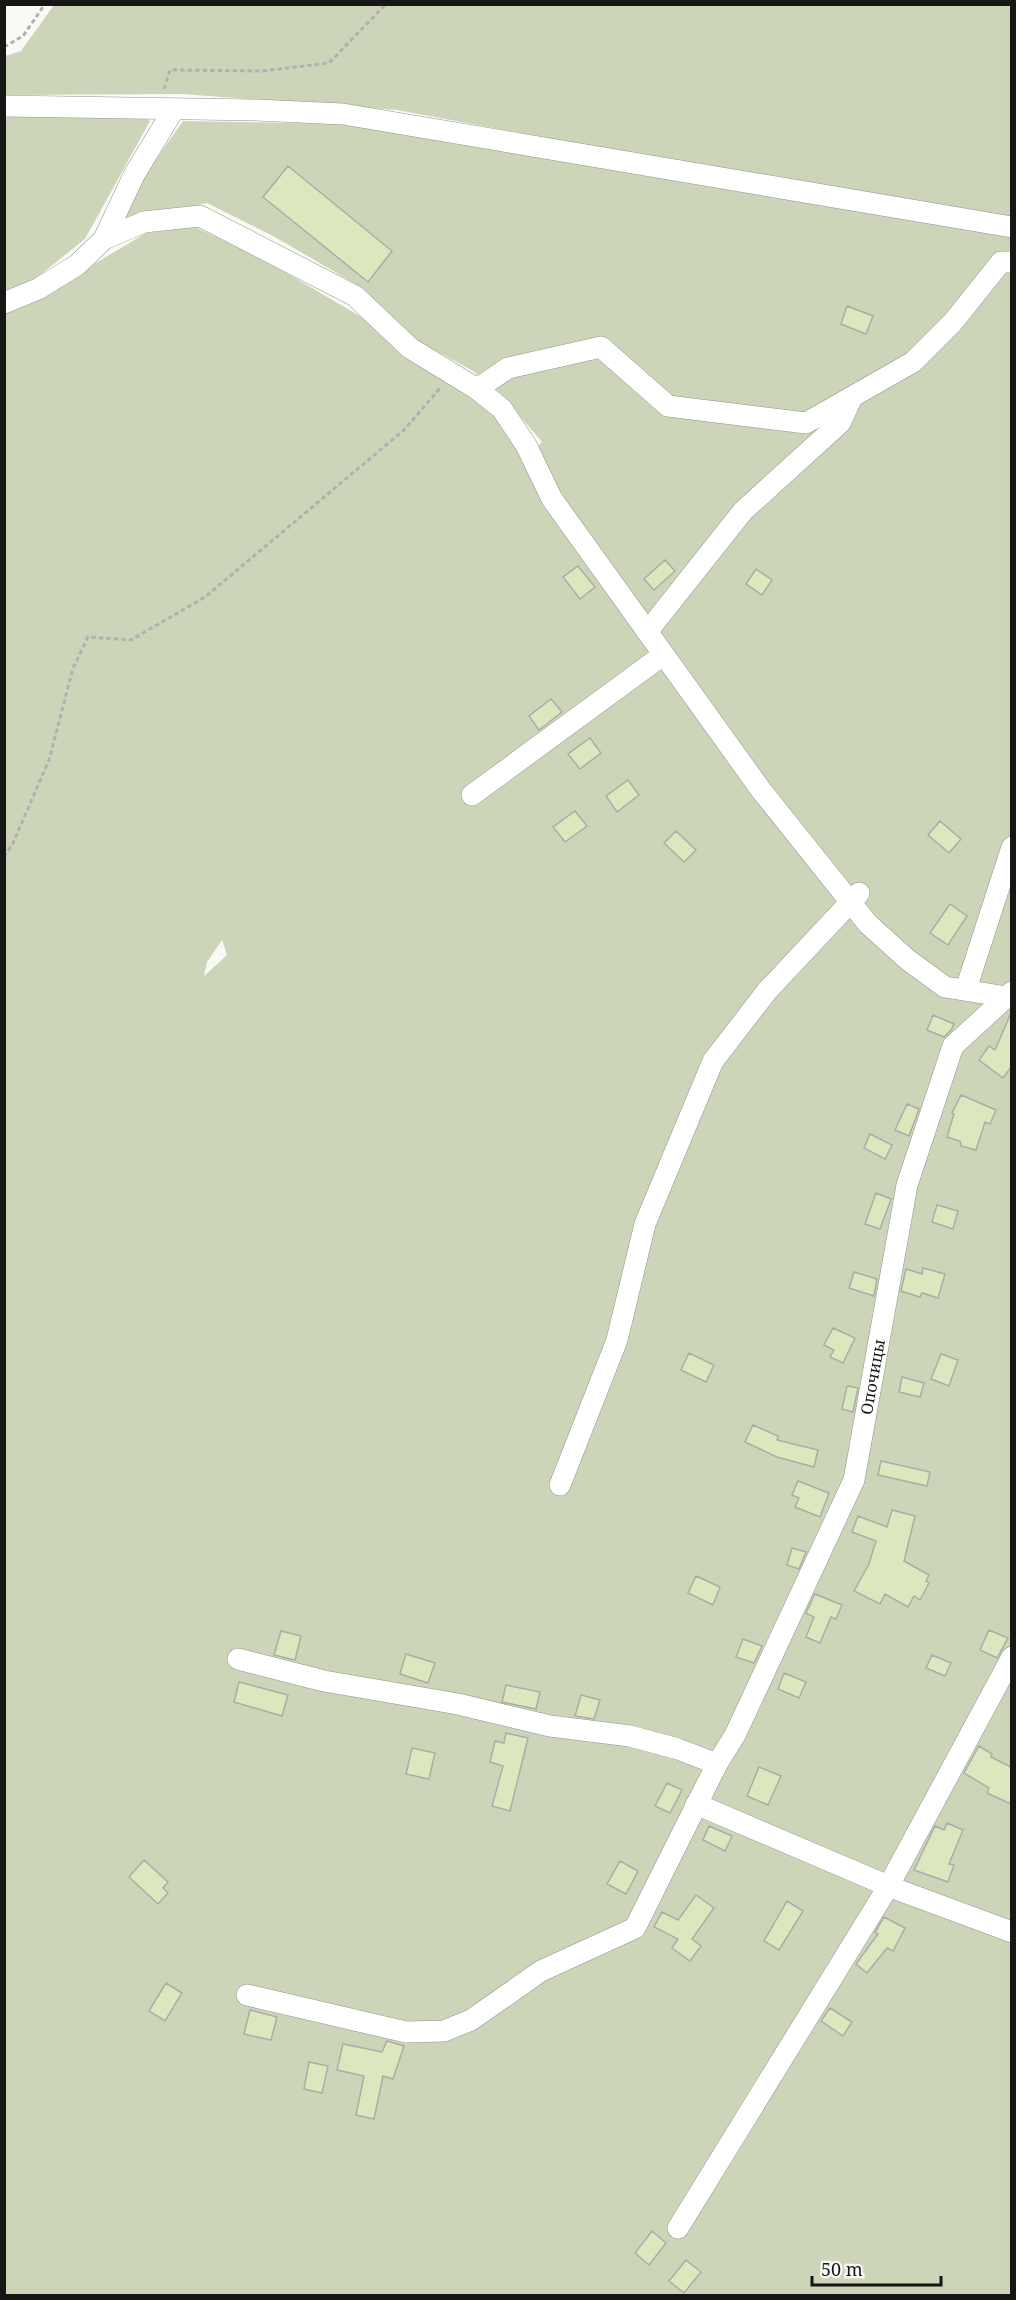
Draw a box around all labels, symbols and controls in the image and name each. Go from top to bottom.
street label: Опочицы [855,1337,890,1416]
scale bar [812,2249,941,2287]
text: 50 m [821,2257,863,2281]

